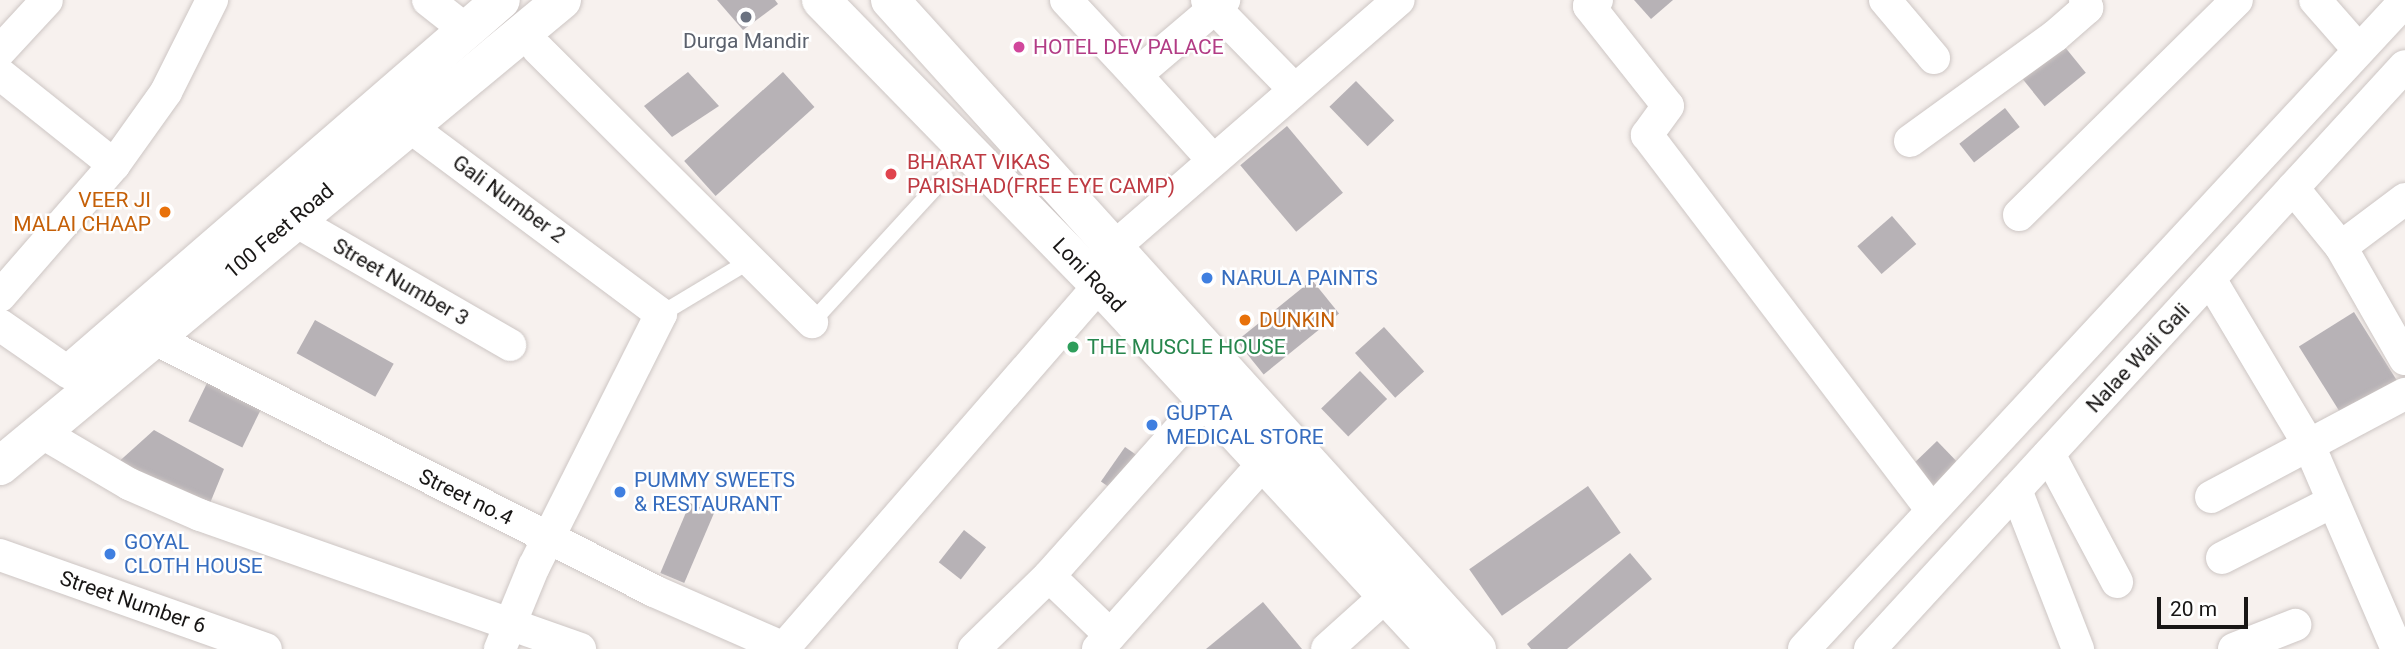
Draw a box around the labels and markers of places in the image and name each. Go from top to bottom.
marker: Durga Mandir [738,9,754,25]
place label: Durga Mandir [683,28,809,54]
place label: HOTEL DEV PALACE [1033,34,1224,60]
marker: HOTEL DEV PALACE [1011,39,1027,55]
place label: BHARAT VIKAS PARISHAD(FREE EYE CAMP) [907,149,1175,199]
marker: BHARAT VIKAS PARISHAD(FREE EYE CAMP) [881,164,901,184]
place label: VEER JI MALAI CHAAP [13,187,151,237]
marker: VEER JI MALAI CHAAP [157,204,173,220]
place label: NARULA PAINTS [1221,265,1378,291]
marker: NARULA PAINTS [1199,270,1215,286]
place label: DUNKIN [1259,307,1335,333]
marker: DUNKIN [1237,312,1253,328]
place label: THE MUSCLE HOUSE [1087,334,1286,360]
marker: THE MUSCLE HOUSE [1065,339,1081,355]
place label: GUPTA MEDICAL STORE [1166,400,1324,450]
marker: GUPTA MEDICAL STORE [1144,417,1160,433]
place label: PUMMY SWEETS & RESTAURANT [634,467,795,517]
marker: PUMMY SWEETS & RESTAURANT [612,484,628,500]
place label: GOYAL CLOTH HOUSE [124,529,263,579]
marker: GOYAL CLOTH HOUSE [102,546,118,562]

